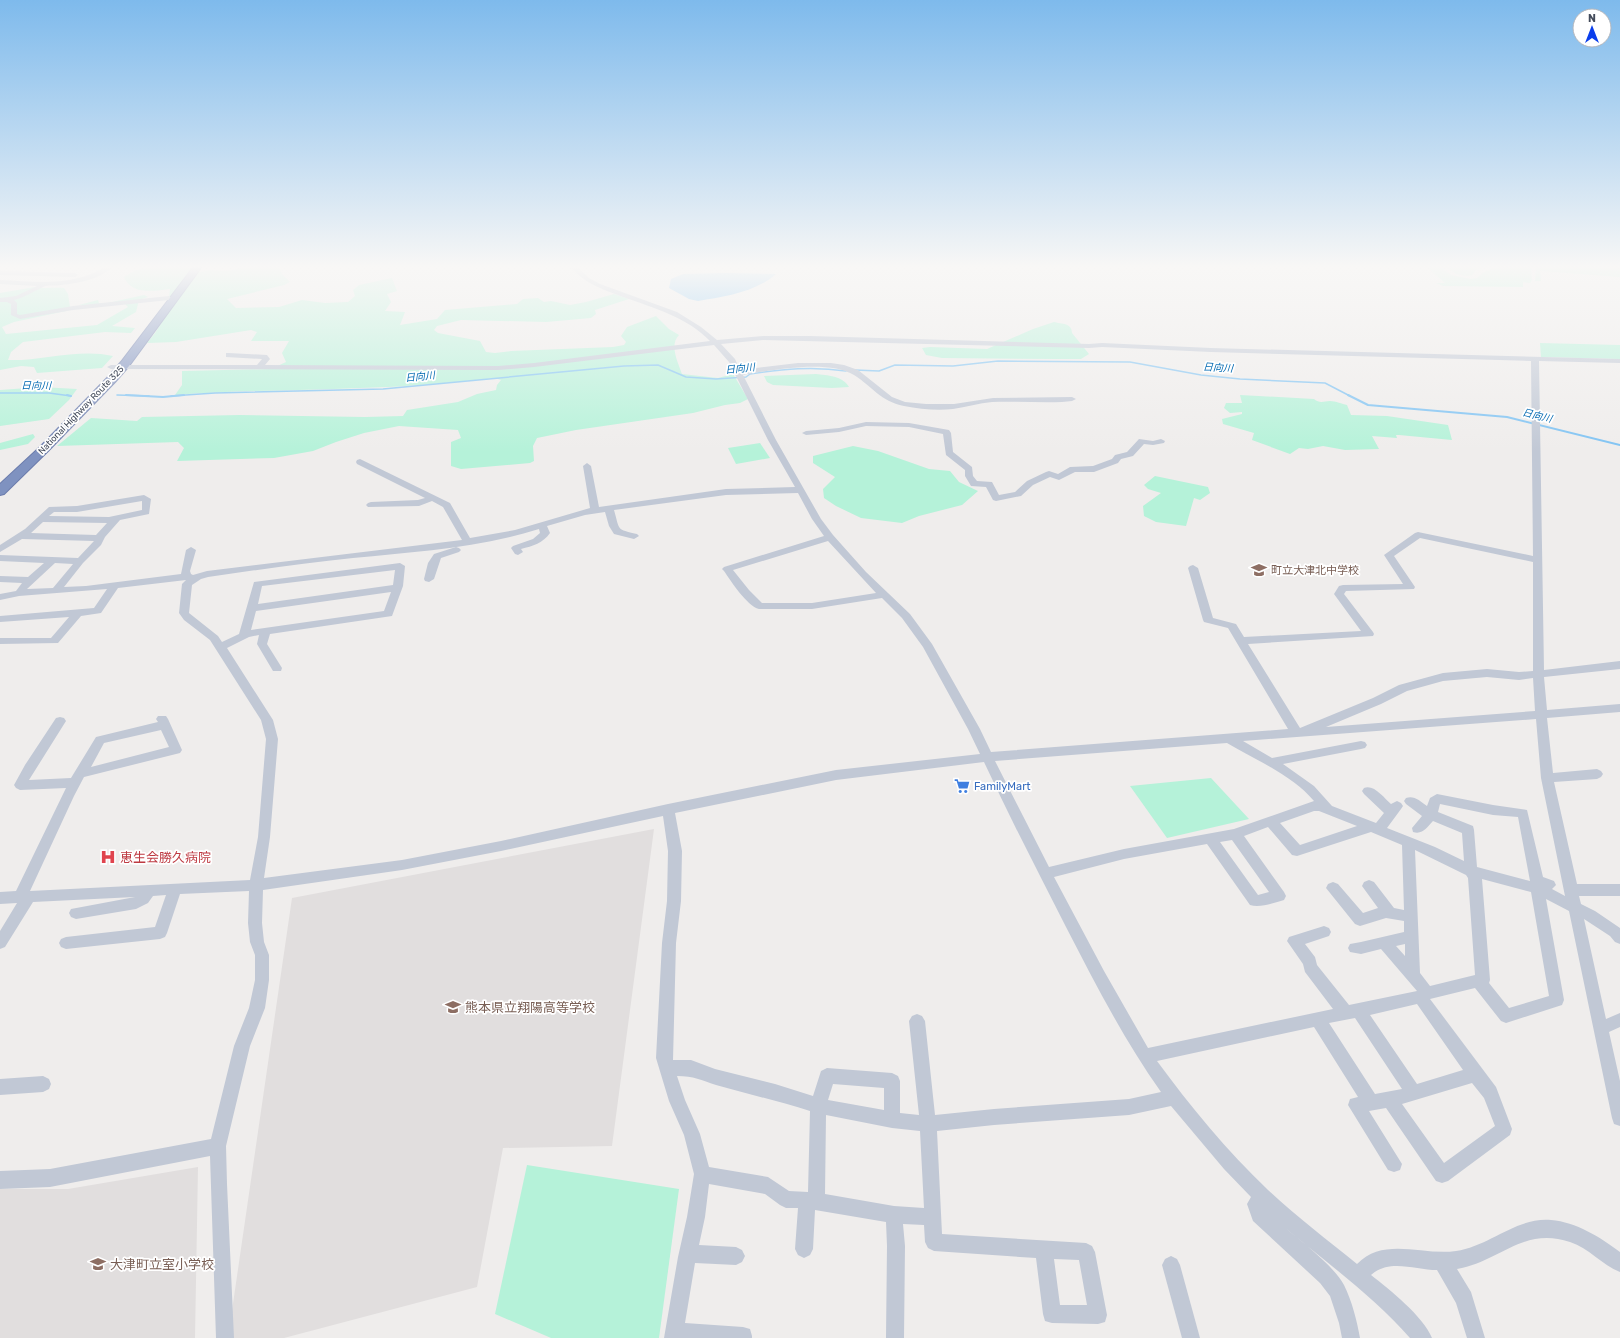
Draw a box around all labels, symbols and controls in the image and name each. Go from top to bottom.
north arrow [1572,8,1612,48]
text: N [1588,12,1596,25]
water label: 日向川 [724,361,757,377]
water label: 日向川 [1203,361,1234,375]
street label: National Highway Route 325 [36,364,126,456]
water label: 日向川 [404,369,437,385]
water label: 日向川 [21,380,52,392]
water label: 日向川 [1521,407,1554,426]
school or university icon: 町立大津北中学校 [1250,561,1268,579]
place label: 町立大津北中学校 [1271,564,1359,577]
supermarket icon: FamilyMart [953,777,971,795]
place label: FamilyMart [974,780,1031,793]
hospital icon: 恵生会勝久病院 [99,848,117,866]
place label: 恵生会勝久病院 [120,850,211,865]
school or university icon: 熊本県立翔陽高等学校 [444,998,462,1016]
place label: 熊本県立翔陽高等学校 [465,1000,595,1015]
school or university icon: 大津町立室小学校 [89,1255,107,1273]
place label: 大津町立室小学校 [110,1257,214,1272]

